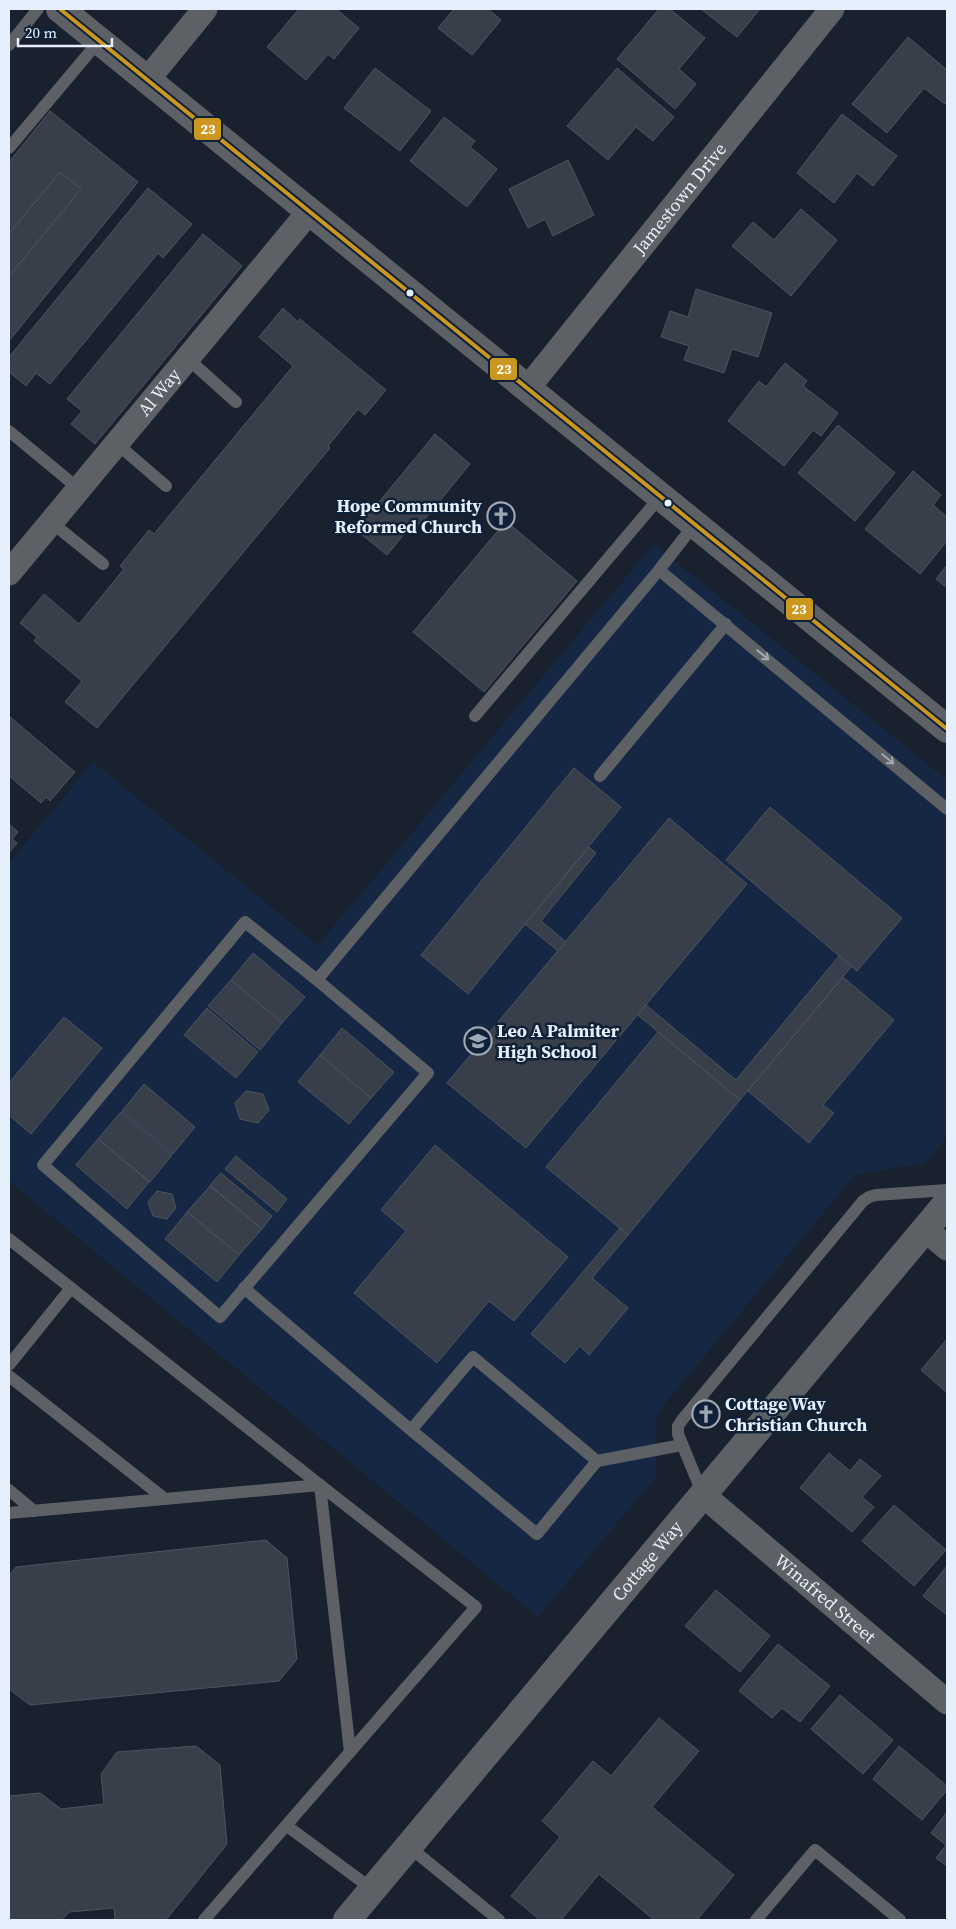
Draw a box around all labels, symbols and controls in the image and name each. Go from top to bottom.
scale bar [18,15,111,47]
text: 20 m [25,22,57,43]
line badge: 23 [193,117,222,141]
text: 23 [200,119,216,139]
street label: Jamestown Drive [626,137,732,260]
unlabelled marker [405,288,415,298]
line badge: 23 [489,357,518,381]
text: 23 [496,359,512,379]
street label: Al Way [132,362,187,421]
place label: Hope Community Reformed Church [334,493,482,539]
unlabelled marker [663,498,673,508]
church icon: Hope Community Reformed Church [486,501,516,531]
line badge: 23 [785,597,814,621]
text: 23 [791,599,807,619]
one-way arrow [756,649,769,660]
one-way arrow [881,754,894,765]
place label: Leo A Palmiter High School [497,1018,620,1064]
school or university icon: Leo A Palmiter High School [463,1026,493,1056]
place label: Cottage Way Christian Church [725,1391,867,1437]
church icon: Cottage Way Christian Church [691,1399,721,1429]
street label: Cottage Way [606,1514,689,1606]
street label: Winafred Street [769,1548,882,1649]

